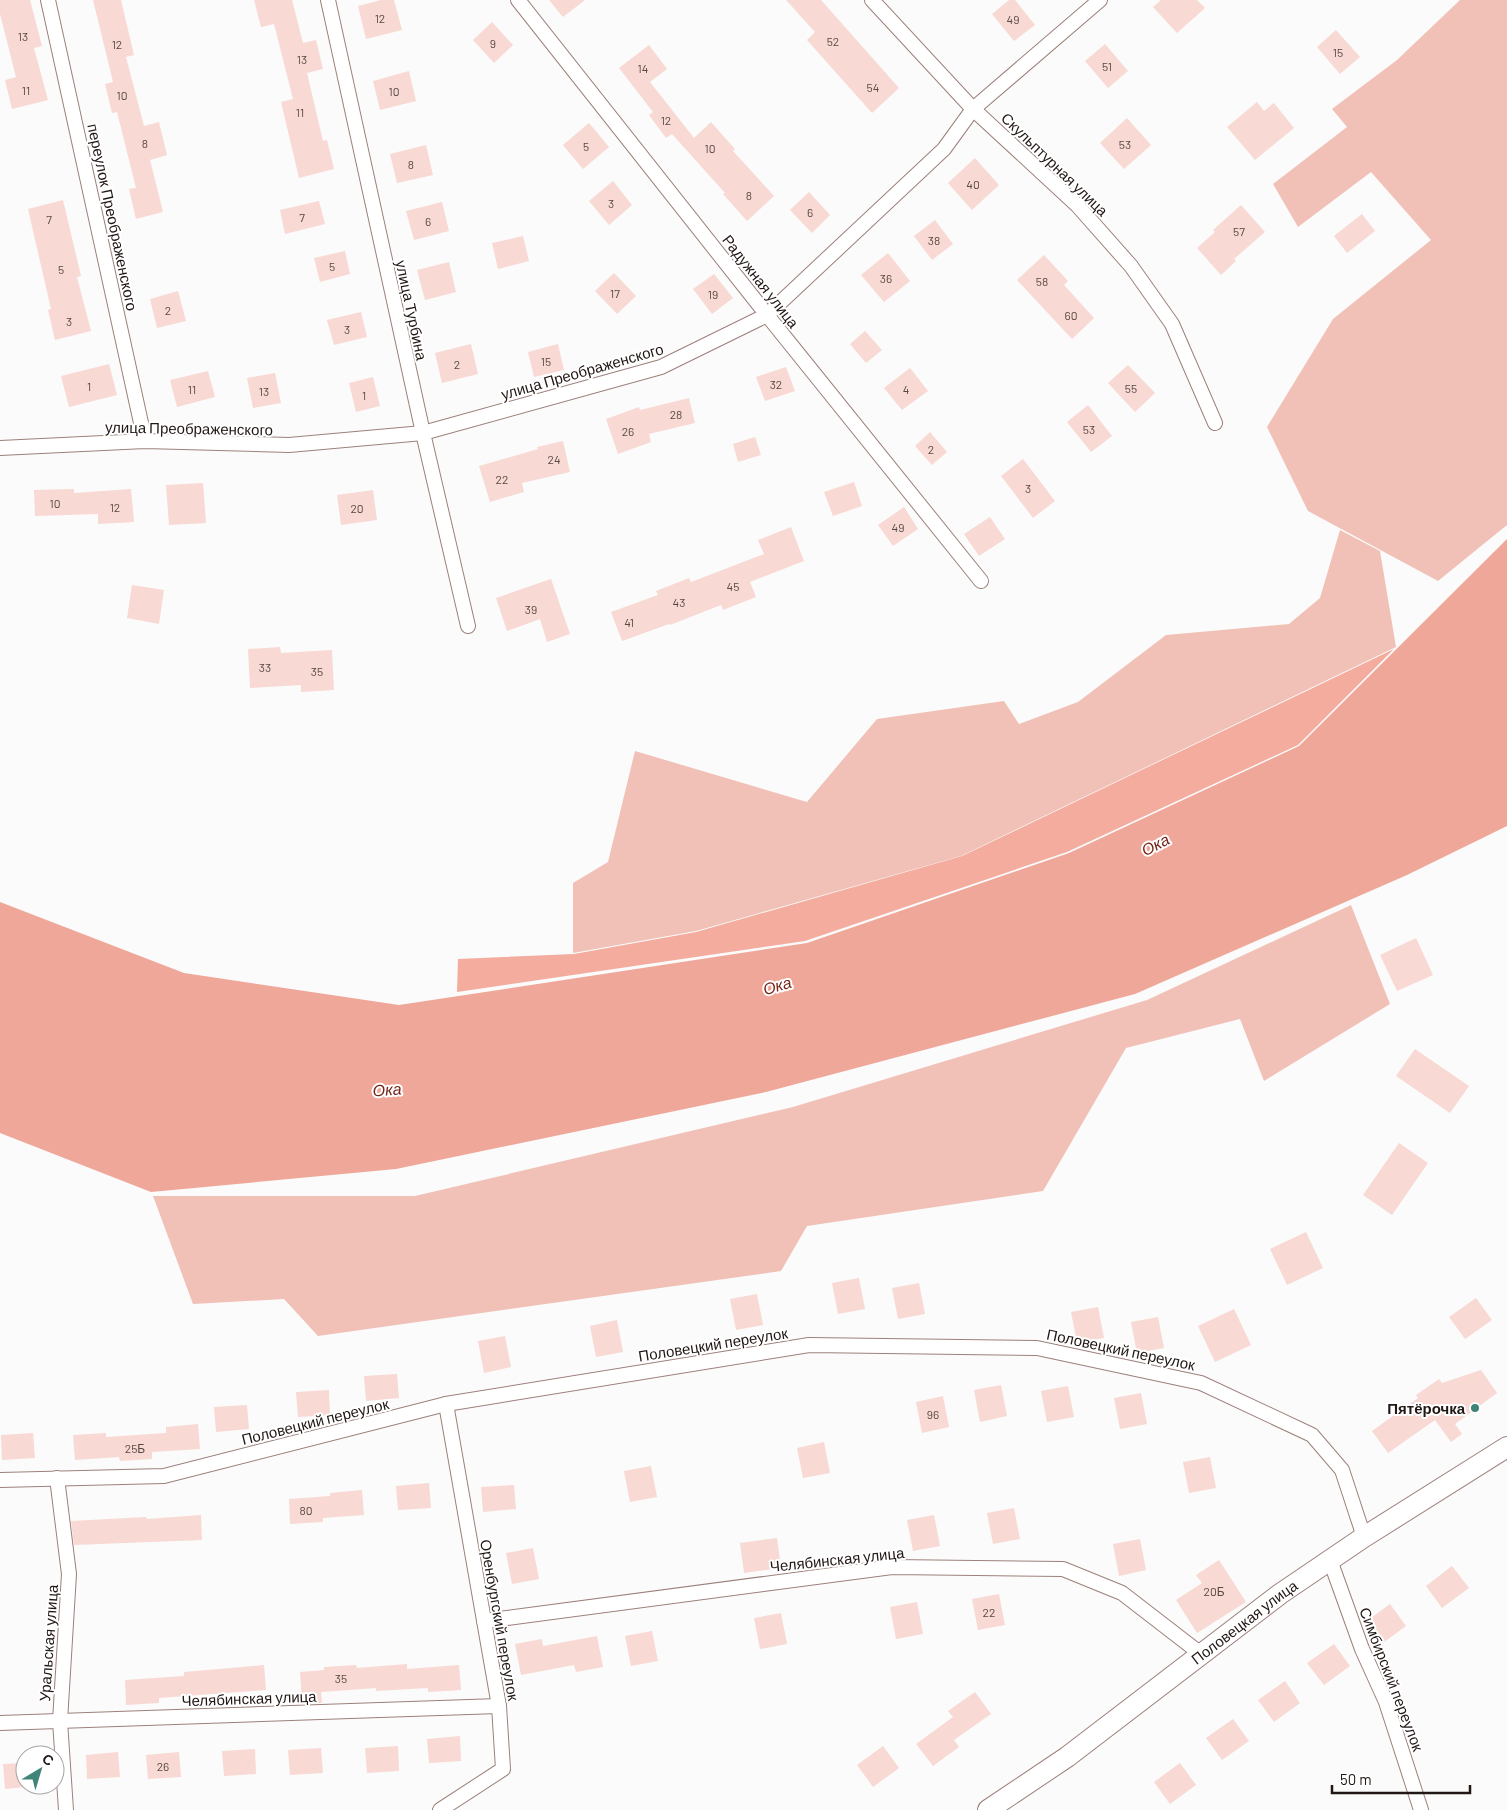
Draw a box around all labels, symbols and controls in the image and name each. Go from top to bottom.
house number: 12 [375,11,385,25]
house number: 49 [1007,12,1019,26]
house number: 13 [18,29,28,43]
house number: 52 [827,34,839,48]
house number: 9 [490,36,496,50]
house number: 12 [112,37,122,51]
house number: 15 [1333,45,1343,59]
house number: 13 [297,52,307,66]
house number: 51 [1102,59,1112,73]
house number: 14 [638,61,648,75]
house number: 54 [867,80,879,94]
house number: 11 [22,83,30,97]
house number: 10 [389,84,399,98]
house number: 10 [117,88,127,102]
house number: 11 [296,105,304,119]
street label: Скульптурная улица [998,109,1112,220]
house number: 12 [661,113,671,127]
street label: переулок Преображенского [84,122,142,312]
house number: 8 [142,136,148,150]
house number: 53 [1119,137,1131,151]
house number: 5 [583,139,589,153]
house number: 10 [705,141,715,155]
house number: 8 [408,157,414,171]
house number: 40 [966,177,980,191]
house number: 8 [746,188,752,202]
house number: 3 [608,196,614,210]
house number: 6 [807,205,813,219]
house number: 7 [299,210,305,224]
house number: 7 [46,212,52,226]
house number: 6 [425,214,431,228]
house number: 57 [1233,224,1245,238]
street label: Радужная улица [719,231,803,332]
house number: 38 [928,233,940,247]
street label: улица Турбина [393,258,432,362]
house number: 5 [329,259,335,273]
house number: 5 [58,262,64,276]
house number: 36 [880,271,892,285]
house number: 58 [1036,274,1048,288]
house number: 17 [610,286,620,300]
house number: 19 [708,287,718,301]
house number: 2 [165,303,171,317]
house number: 60 [1065,308,1077,322]
house number: 3 [66,314,72,328]
house number: 3 [344,322,350,336]
street label: улица Преображенского [499,339,665,403]
house number: 15 [541,354,551,368]
house number: 2 [454,357,460,371]
house number: 32 [770,377,782,391]
house number: 1 [87,379,91,393]
house number: 55 [1125,381,1137,395]
house number: 11 [188,382,196,396]
house number: 4 [903,382,909,396]
house number: 13 [259,384,269,398]
house number: 1 [362,388,366,402]
house number: 28 [670,407,682,421]
street label: улица Преображенского [105,418,273,438]
house number: 53 [1083,422,1095,436]
house number: 26 [622,424,634,438]
house number: 2 [928,442,934,456]
house number: 24 [547,452,561,466]
house number: 22 [496,472,508,486]
house number: 3 [1025,481,1031,495]
house number: 10 [50,496,60,510]
house number: 12 [110,500,120,514]
house number: 20 [350,501,364,515]
house number: 49 [892,520,904,534]
house number: 45 [727,579,739,593]
house number: 43 [673,595,685,609]
house number: 39 [525,602,537,616]
house number: 41 [624,615,634,629]
house number: 33 [259,660,271,674]
house number: 35 [311,664,323,678]
water label: Ока [1138,829,1172,859]
water label: Ока [760,972,794,998]
water label: Ока [372,1079,402,1099]
street label: Половецкий переулок [637,1323,789,1365]
street label: Половецкий переулок [1045,1324,1197,1374]
street label: Половецкий переулок [240,1394,391,1448]
place label: Пятёрочка [1387,1399,1466,1417]
marker: Пятёрочка [1469,1402,1481,1414]
house number: 96 [927,1407,939,1421]
house number: 25Б [125,1441,145,1455]
house number: 80 [299,1503,313,1517]
street label: Оренбургский переулок [477,1538,523,1703]
street label: Челябинская улица [769,1543,906,1575]
street label: Половецкая улица [1188,1576,1301,1668]
street label: Уральская улица [35,1583,61,1702]
house number: 20Б [1203,1584,1225,1598]
house number: 22 [983,1605,995,1619]
street label: Симбирский переулок [1356,1605,1428,1754]
house number: 35 [335,1671,347,1685]
street label: Челябинская улица [181,1687,317,1709]
north arrow [15,1745,65,1795]
text: С [39,1750,58,1769]
house number: 26 [157,1759,169,1773]
scale bar [1332,1762,1470,1794]
text: 50 m [1340,1770,1372,1788]

